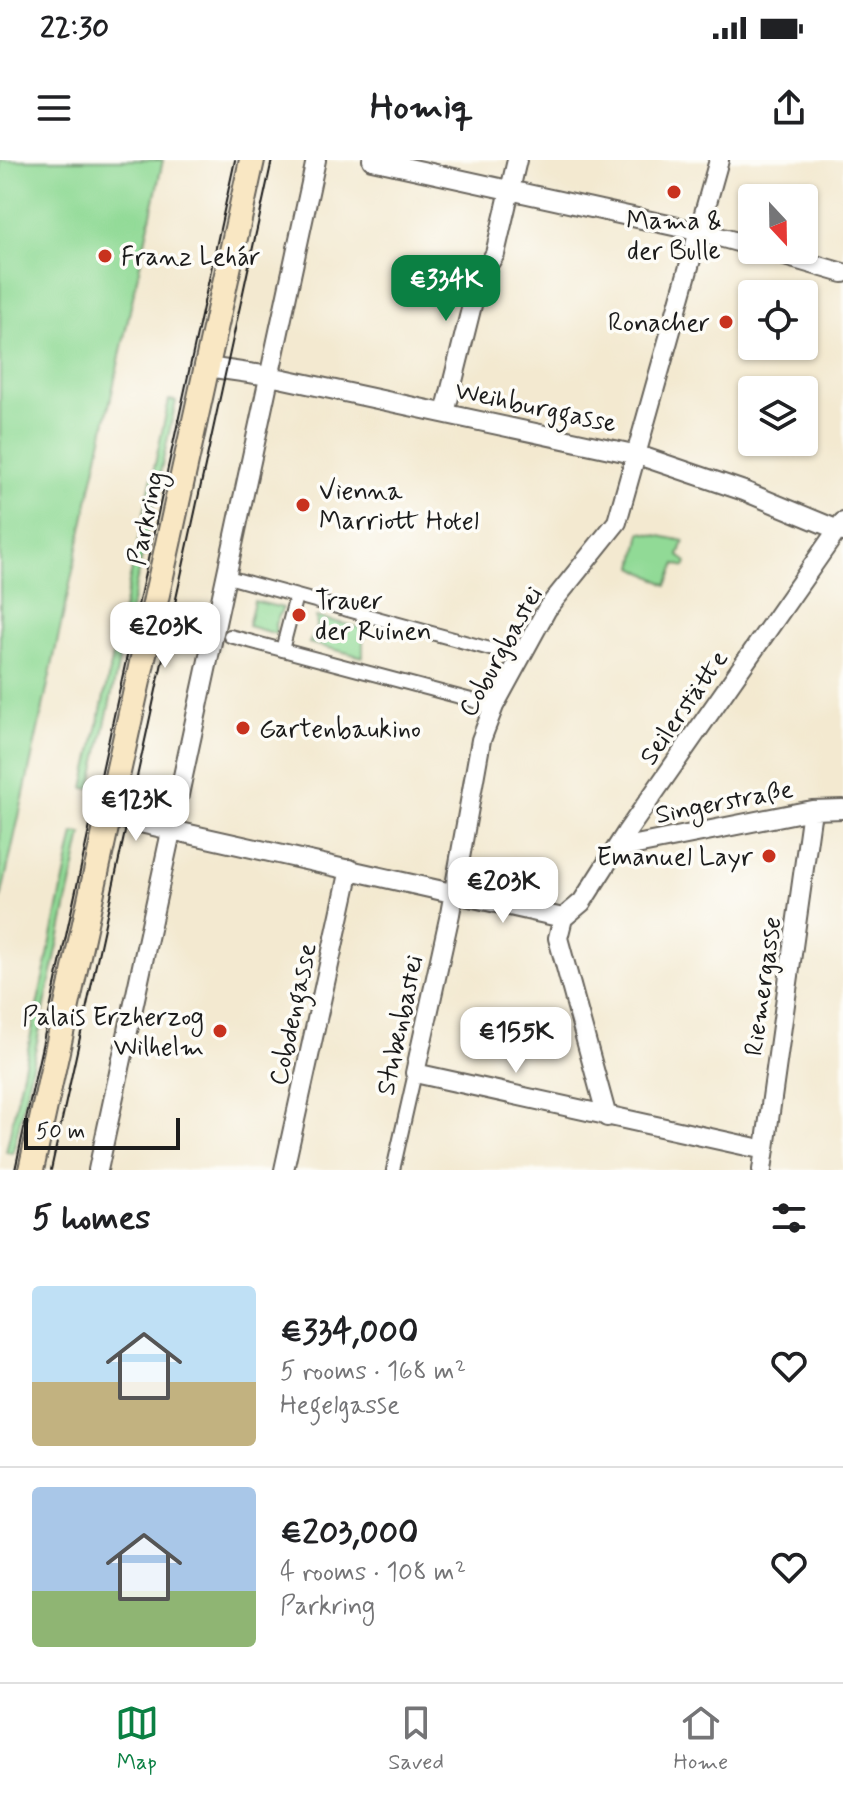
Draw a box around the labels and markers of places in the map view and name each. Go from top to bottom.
marker: Mama & der Bulle [665,183,683,201]
place label: Mama & der Bulle [626,205,722,269]
place label: Franz Lehár [121,241,261,275]
marker: Franz Lehár [96,247,114,265]
pin: €334K [390,255,502,323]
place label: Ronacher [608,307,710,341]
marker: Ronacher [717,313,735,331]
place label: Vienna Marriott Hotel [319,475,479,539]
marker: Vienna Marriott Hotel [294,496,312,514]
place label: Trauer der Ruinen [315,585,432,649]
pin: €203K [109,602,221,670]
marker: Trauer der Ruinen [290,606,308,624]
place label: Gartenbaukino [259,713,421,747]
marker: Gartenbaukino [234,719,252,737]
pin: €123K [80,775,192,843]
place label: Emanuel Layr [596,841,754,875]
marker: Emanuel Layr [760,847,778,865]
pin: €203K [447,857,559,925]
place label: Palais Erzherzog Wilhelm [22,1001,204,1065]
pin: €155K [460,1007,572,1075]
marker: Palais Erzherzog Wilhelm [211,1022,229,1040]

